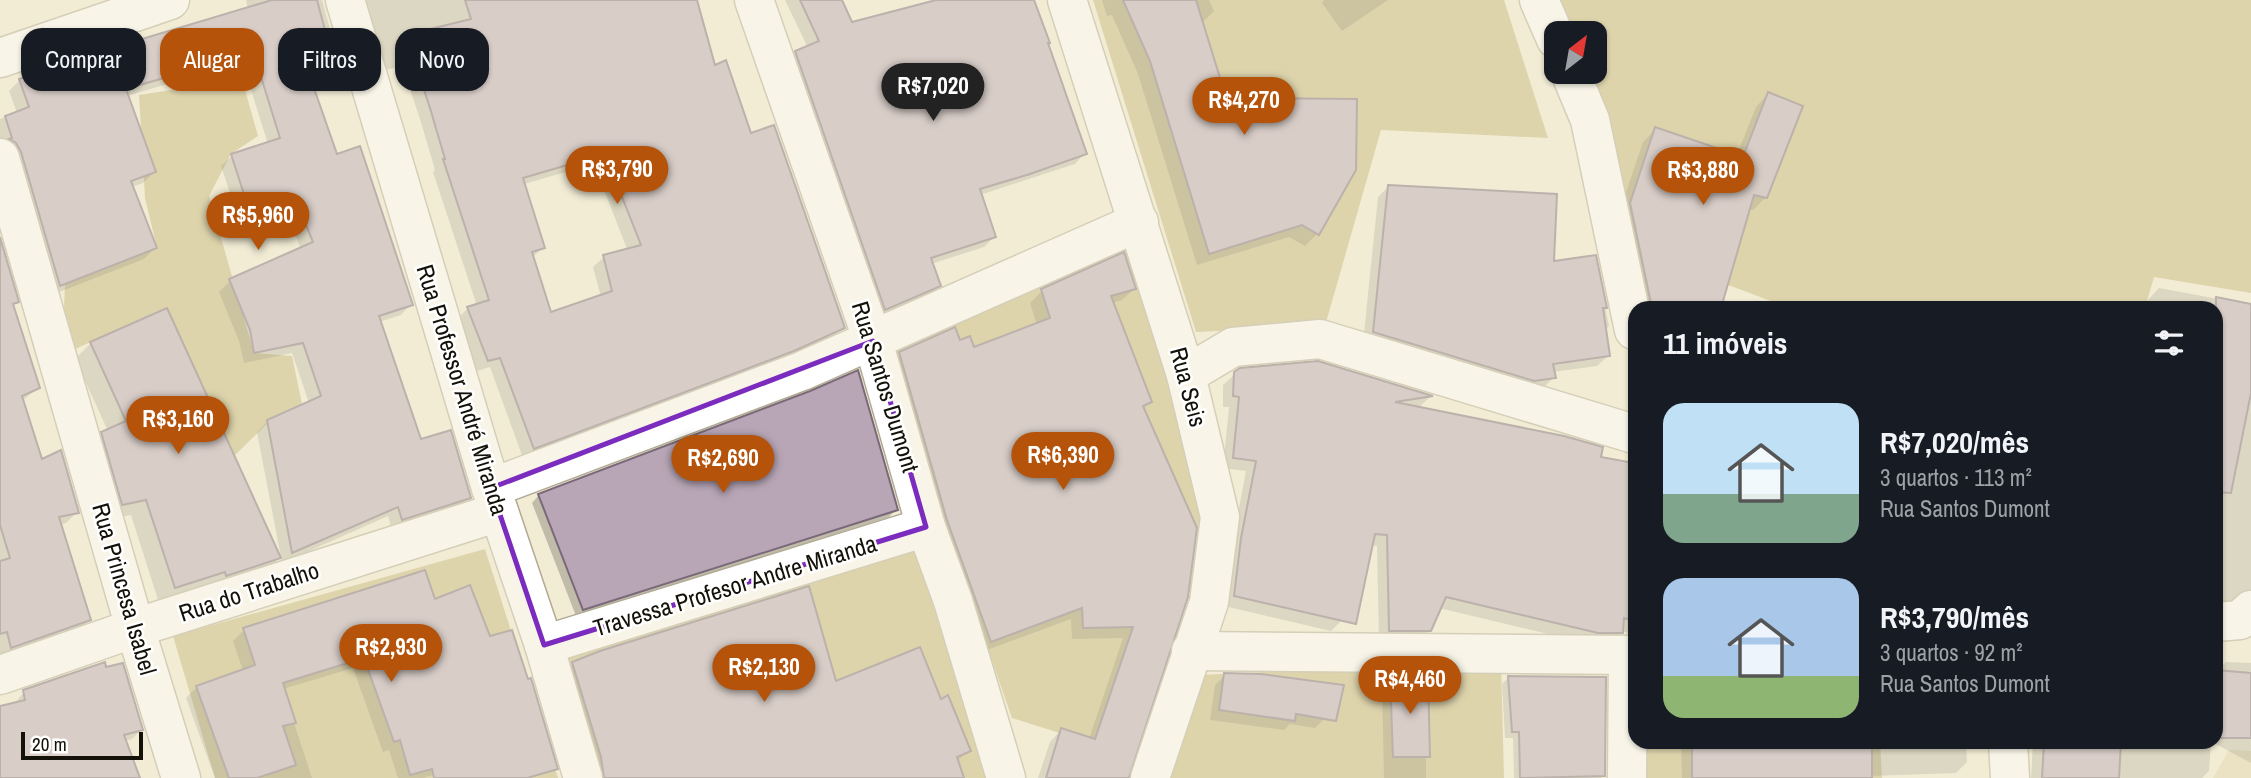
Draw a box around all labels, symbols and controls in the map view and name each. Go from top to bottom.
north arrow [1544,21,1606,84]
map controls [1544,21,1607,84]
chip: Comprar [21,28,146,91]
chip: Alugar [160,28,264,91]
chip: Filtros [278,28,381,91]
chip: Novo [395,28,489,91]
pin: R$7,020 [868,64,998,123]
text: R$7,020 [897,70,969,101]
pin: R$4,270 [1179,78,1309,137]
text: R$4,270 [1208,84,1280,115]
pin: R$3,790 [552,146,682,206]
pin: R$3,880 [1638,148,1768,207]
text: R$3,790 [581,153,653,184]
text: R$3,880 [1667,154,1739,185]
pin: R$5,960 [193,192,323,252]
text: R$5,960 [222,199,294,230]
street label: Rua Professor André Miranda [410,261,516,519]
street label: Rua Santos Dumont [845,297,927,477]
text: 11 imóveis [1663,323,1787,363]
icon: filters [2150,324,2188,362]
street label: Rua Seis [1163,344,1215,430]
pin: R$3,160 [113,396,243,456]
text: R$3,160 [142,403,214,434]
text: R$7,020/mês [1880,422,2029,462]
icon: home [1719,431,1803,515]
pin: R$6,390 [998,433,1128,492]
pin: R$2,690 [658,435,788,495]
text: R$6,390 [1027,439,1099,470]
text: R$2,690 [687,442,759,473]
text: 3 quartos · 113 m² [1880,462,2032,493]
text: Rua Santos Dumont [1880,493,2050,524]
street label: Rua Princesa Isabel [85,499,165,678]
street label: Travessa Profesor Andre Miranda [589,527,880,643]
street label: Rua do Trabalho [175,553,323,629]
text: R$3,790/mês [1880,597,2029,637]
icon: home [1719,606,1803,690]
pin: R$2,930 [326,624,456,684]
text: R$2,930 [355,631,427,662]
text: 3 quartos · 92 m² [1880,637,2023,668]
pin: R$2,130 [699,644,829,704]
text: R$2,130 [728,651,800,682]
pin: R$4,460 [1345,656,1475,716]
text: R$4,460 [1374,663,1446,694]
text: Rua Santos Dumont [1880,668,2050,699]
scale bar [21,729,144,761]
text: 20 m [32,731,67,757]

